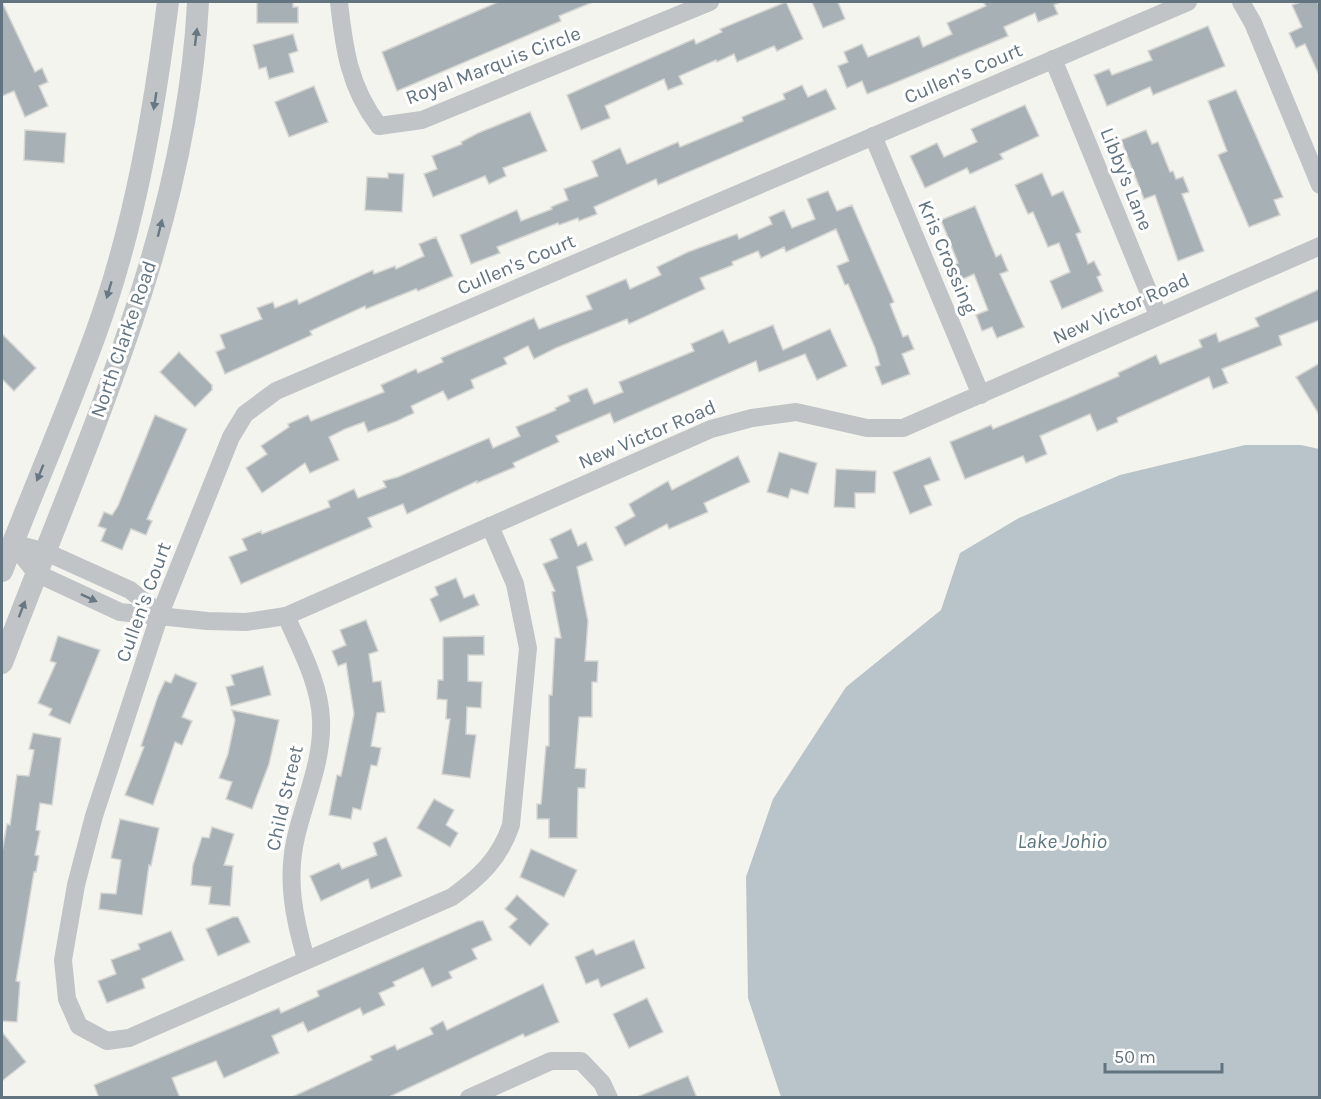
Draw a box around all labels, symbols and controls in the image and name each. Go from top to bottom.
street label: Royal Marquis Circle [402,21,584,109]
one-way arrow [191,27,201,46]
street label: Cullen's Court [901,38,1026,109]
one-way arrow [150,92,159,111]
street label: Libby's Lane [1095,124,1158,234]
street label: Kris Crossing [913,197,982,318]
one-way arrow [155,219,165,237]
street label: Cullen's Court [454,229,579,300]
street label: North Clarke Road [86,258,161,421]
street label: New Victor Road [1049,268,1193,349]
one-way arrow [104,282,113,300]
street label: New Victor Road [575,395,719,474]
one-way arrow [35,464,44,482]
street label: Cullen's Court [111,539,176,665]
one-way arrow [80,593,98,603]
one-way arrow [18,600,28,618]
street label: Child Street [261,743,308,853]
water label: Lake Johio [1017,829,1108,853]
scale bar [1105,1036,1222,1074]
text: 50 m [1114,1046,1156,1068]

